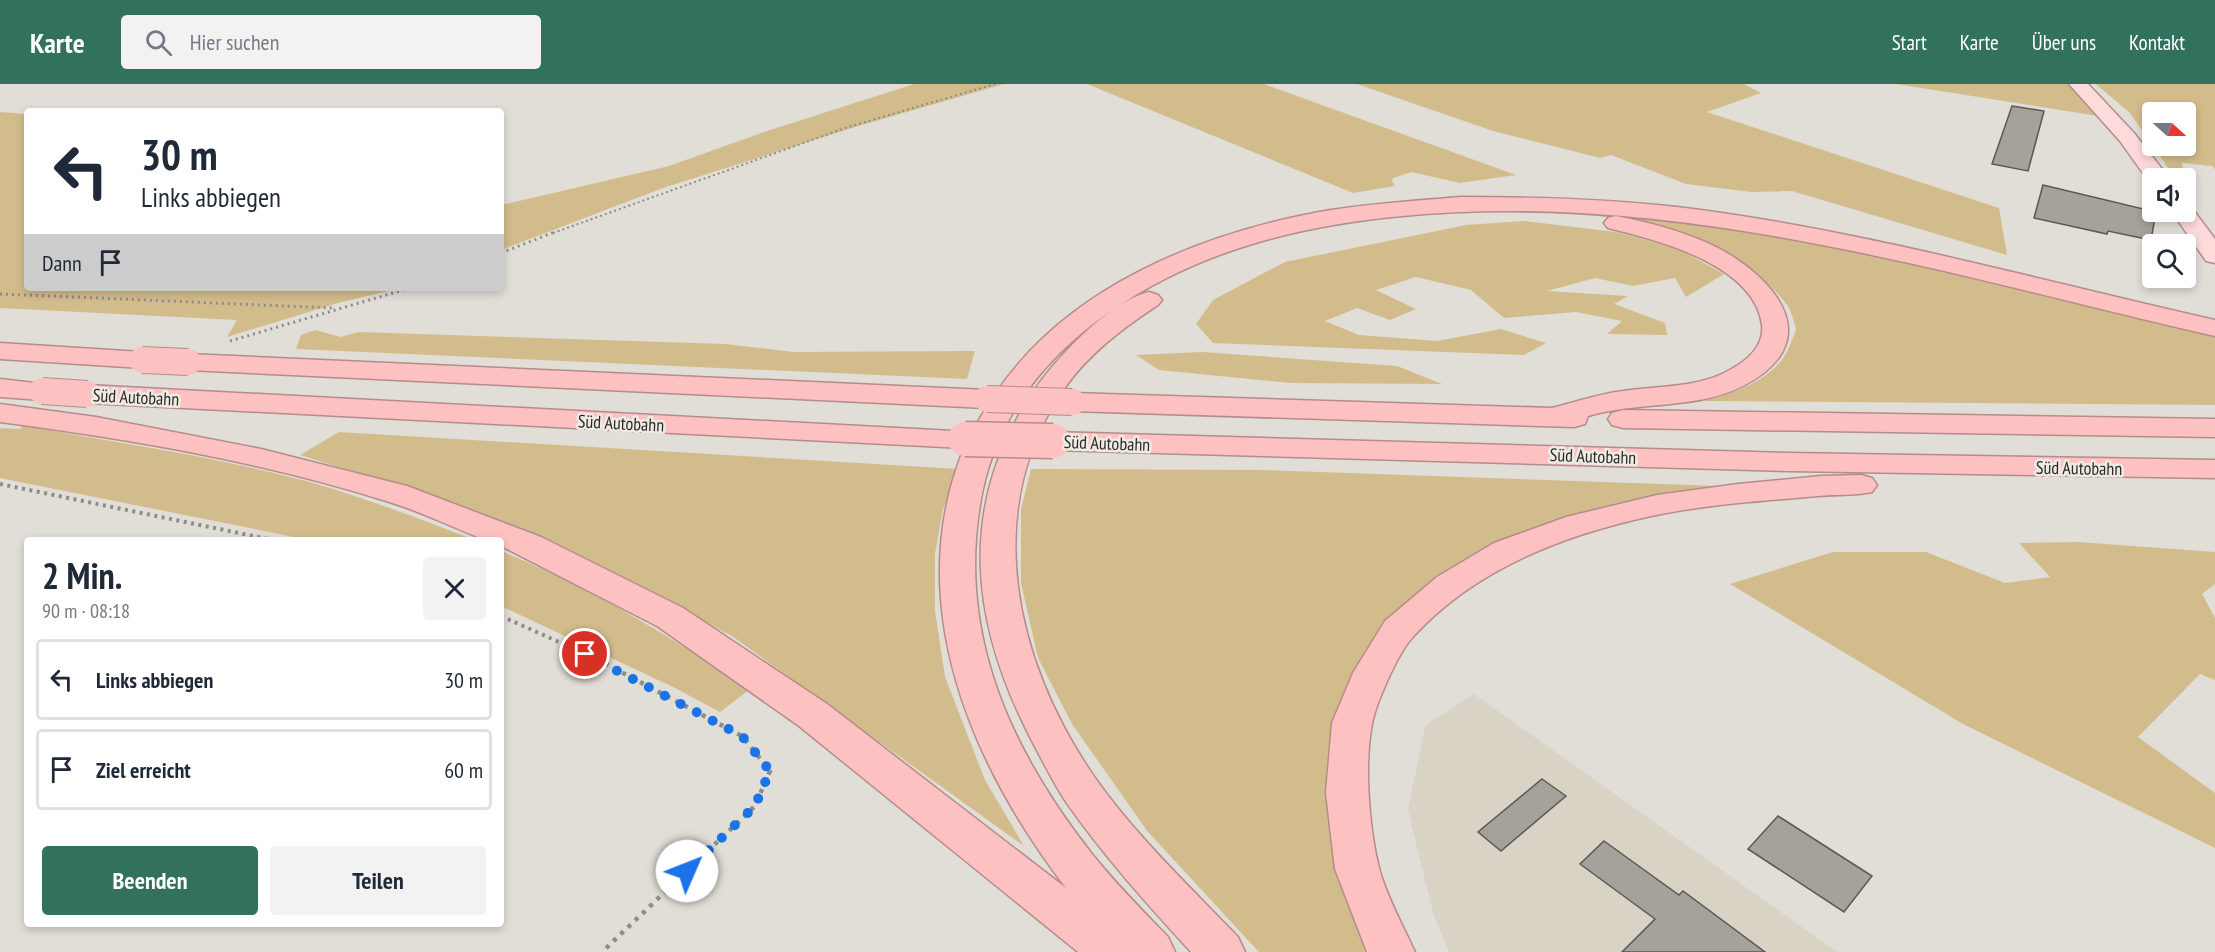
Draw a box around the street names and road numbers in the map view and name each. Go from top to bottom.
street label: Süd Autobahn [92,383,180,411]
street label: Süd Autobahn [577,409,665,437]
street label: Süd Autobahn [1063,430,1151,456]
street label: Süd Autobahn [1549,443,1637,469]
street label: Süd Autobahn [2036,456,2122,480]

